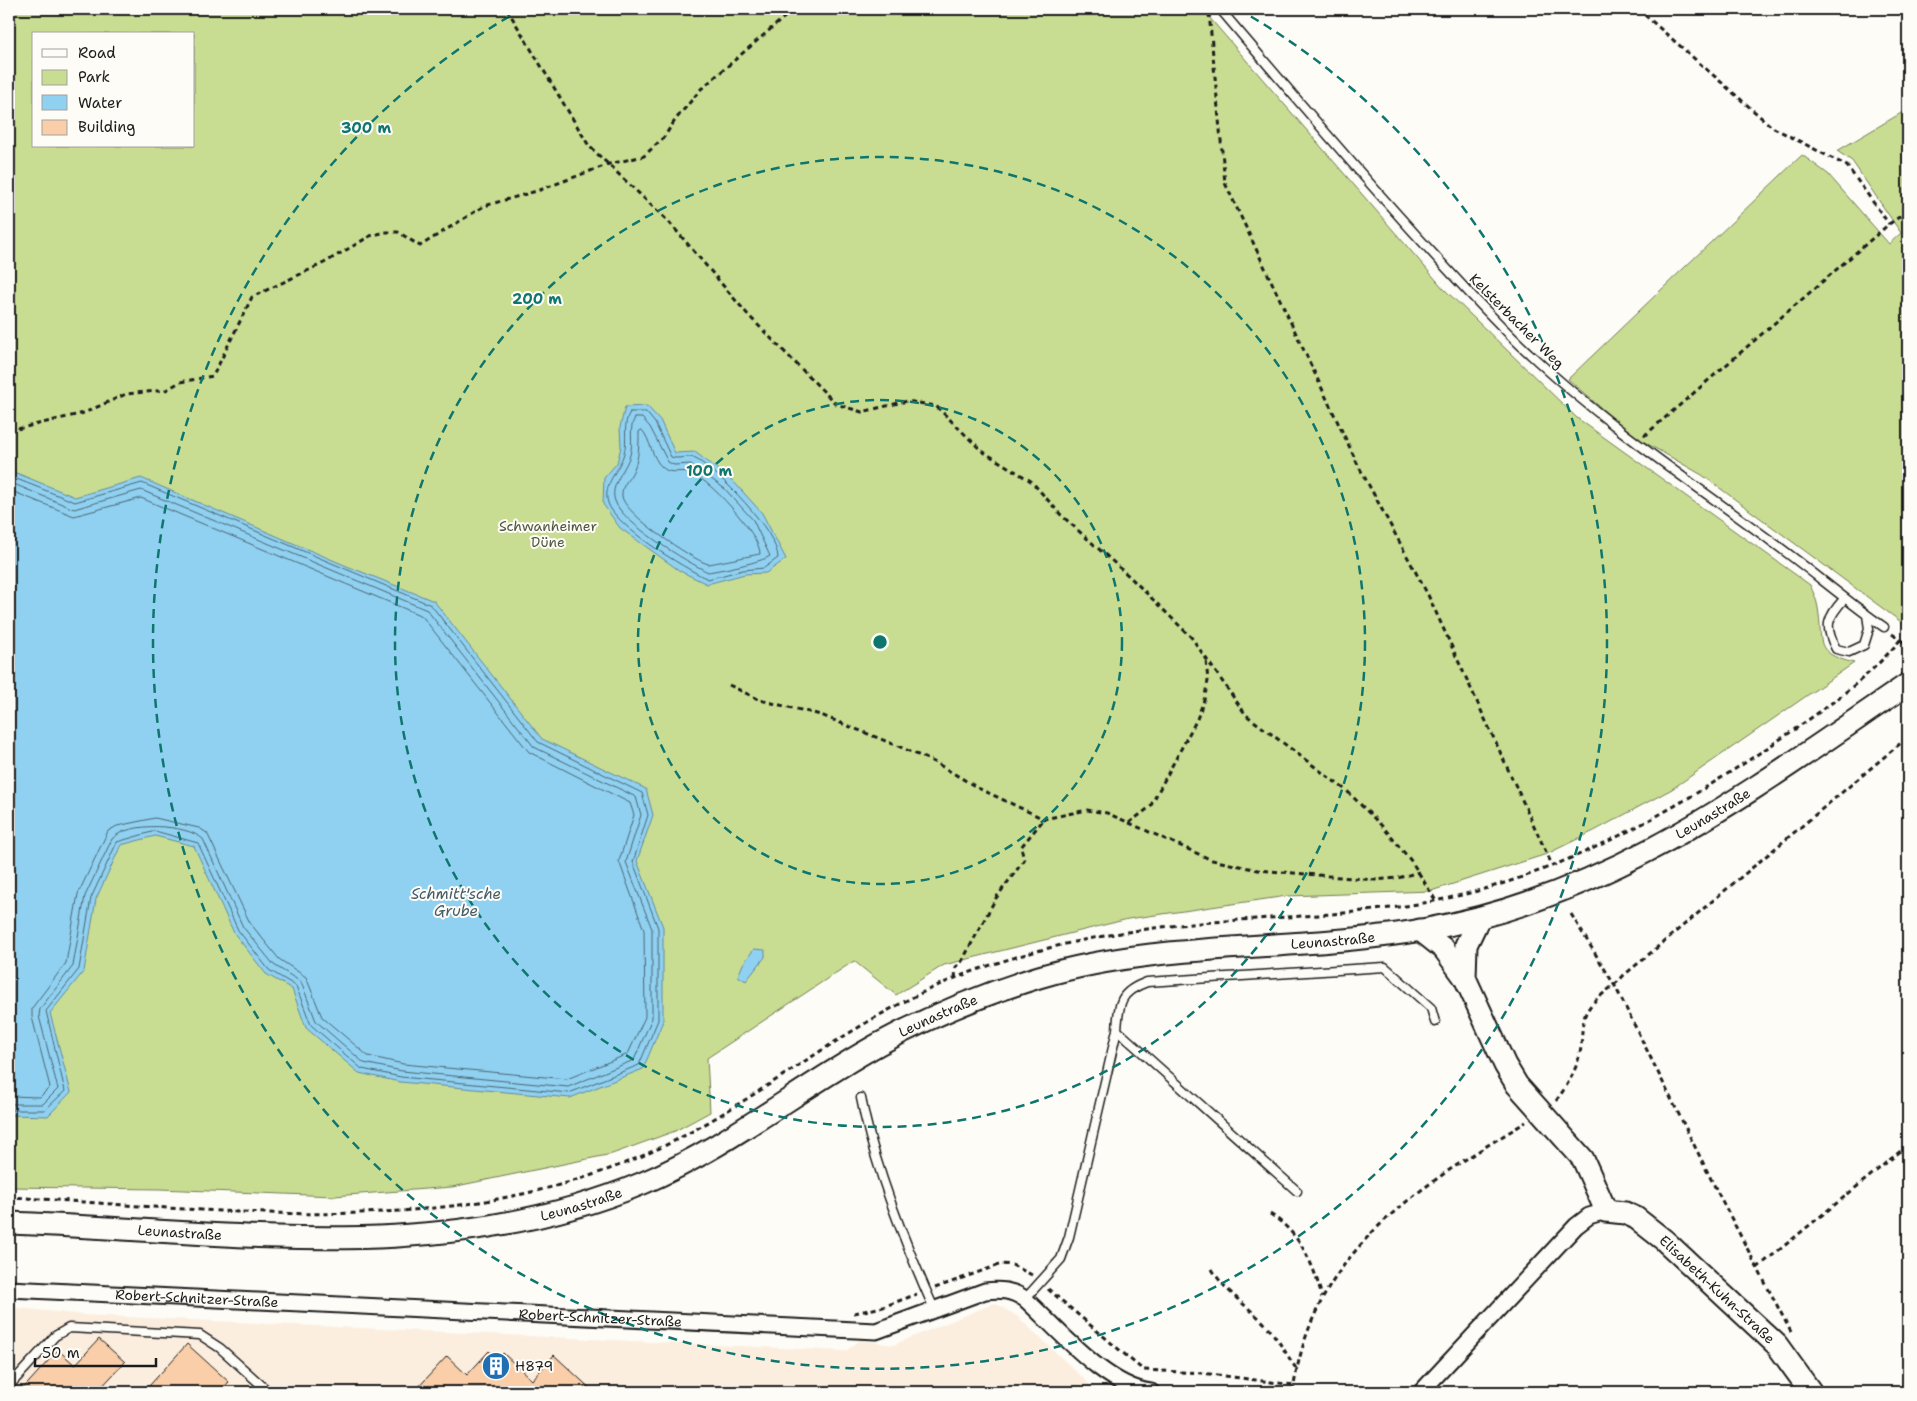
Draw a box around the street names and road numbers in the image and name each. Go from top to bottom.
street label: Kelsterbacher Weg [1466,270,1568,372]
street label: Leunastraße [1672,784,1754,843]
street label: Leunastraße [1290,928,1376,953]
street label: Leunastraße [895,990,980,1041]
street label: Leunastraße [539,1183,625,1225]
street label: Leunastraße [137,1221,223,1244]
street label: Elisabeth-Kuhn-Straße [1656,1231,1779,1348]
street label: Robert-Schnitzer-Straße [115,1285,279,1311]
street label: Robert-Schnitzer-Straße [518,1305,682,1331]

